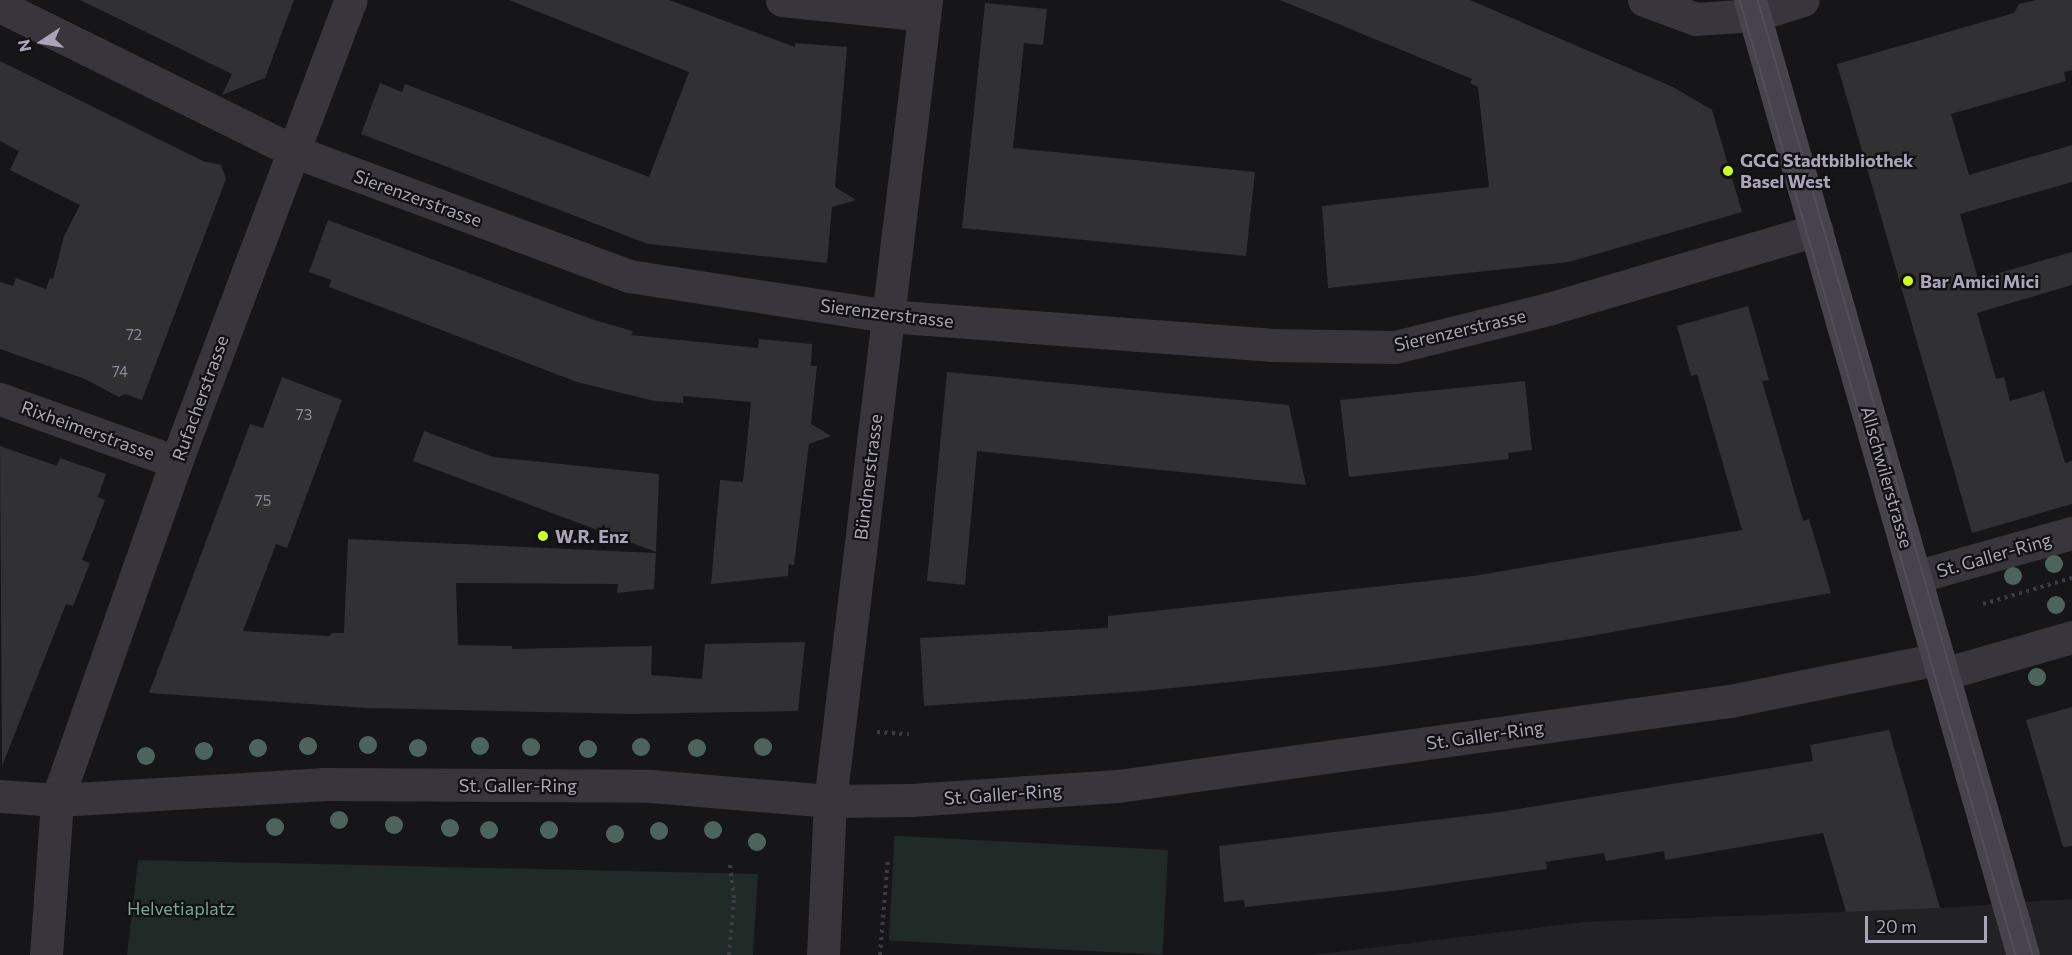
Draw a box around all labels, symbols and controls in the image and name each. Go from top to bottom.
north arrow [12,12,72,72]
text: N [13,38,34,54]
place label: GGG Stadtbibliothek Basel West [1740,150,1913,192]
marker: GGG Stadtbibliothek Basel West [1721,164,1735,178]
street label: Sierenzerstrasse [351,165,485,231]
place label: Bar Amici Mici [1920,270,2039,292]
marker: Bar Amici Mici [1901,274,1915,288]
street label: Sierenzerstrasse [819,294,955,332]
street label: Sierenzerstrasse [1392,304,1528,356]
house number: 72 [126,326,142,344]
street label: Rufacherstrasse [167,332,233,464]
house number: 74 [112,363,128,381]
street label: Rixheimerstrasse [18,396,158,464]
street label: Allschwilerstrasse [1856,404,1918,550]
house number: 73 [296,406,312,424]
street label: Bündnerstrasse [850,413,886,541]
house number: 75 [255,492,271,510]
place label: W.R. Enz [555,525,629,547]
street label: St. Galler-Ring [1934,528,2054,582]
marker: W.R. Enz [536,529,550,543]
street label: St. Galler-Ring [1425,716,1545,754]
street label: St. Galler-Ring [459,774,577,796]
street label: St. Galler-Ring [943,779,1063,809]
park label: Helvetiaplatz [127,897,235,919]
scale bar [1868,904,1990,942]
text: 20 m [1876,915,1917,937]

